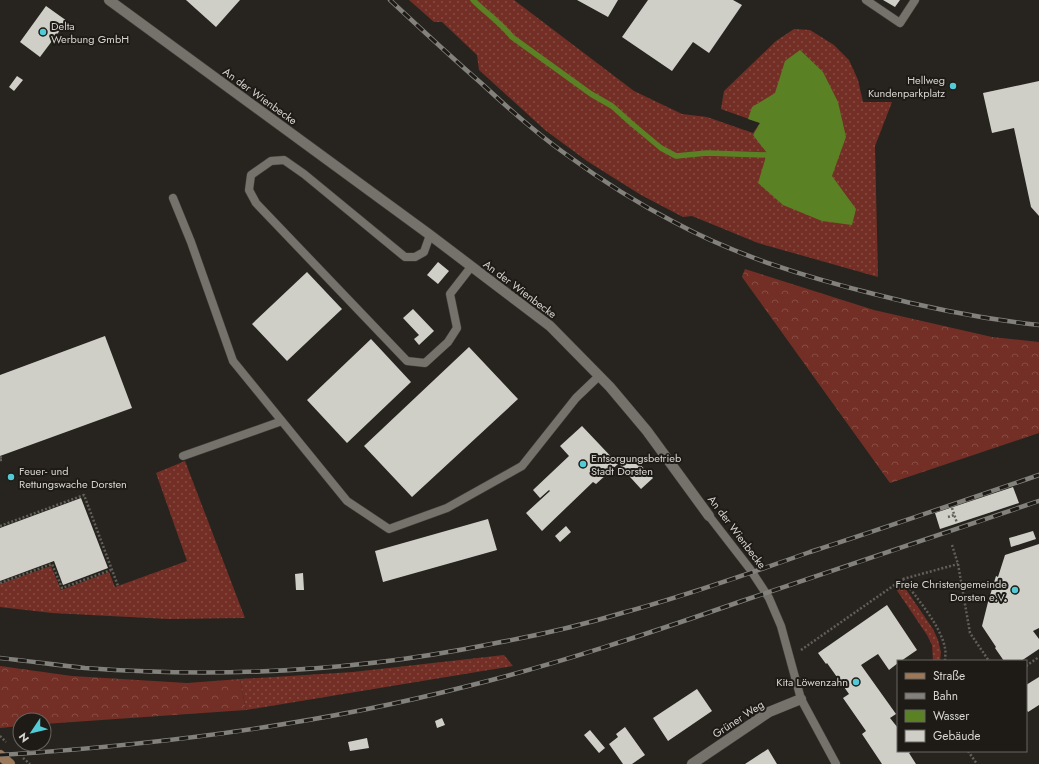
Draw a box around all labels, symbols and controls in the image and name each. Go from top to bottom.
place label: Delta Werbung GmbH [51,18,129,47]
marker: Delta Werbung GmbH [38,27,48,37]
street label: An der Wienbecke [220,64,301,129]
place label: Hellweg Kundenparkplatz [868,72,945,101]
marker: Hellweg Kundenparkplatz [948,81,958,91]
street label: An der Wienbecke [480,256,560,322]
place label: Entsorgungsbetrieb Stadt Dorsten [591,450,681,479]
marker: Entsorgungsbetrieb Stadt Dorsten [578,459,588,469]
place label: Feuer- und Rettungswache Dorsten [19,463,127,492]
marker: Feuer- und Rettungswache Dorsten [6,472,16,482]
street label: An der Wienbecke [704,492,770,572]
place label: Freie Christengemeinde Dorsten e.V. [895,576,1007,605]
marker: Freie Christengemeinde Dorsten e.V. [1010,585,1020,595]
legend [897,660,1027,752]
text: Straße [933,667,965,685]
place label: Kita Löwenzahn [776,674,848,690]
marker: Kita Löwenzahn [851,677,861,687]
text: Bahn [933,687,958,705]
street label: Grüner Weg [709,696,767,742]
text: Wasser [933,707,970,725]
north arrow [12,712,52,752]
text: Gebäude [933,727,980,745]
text: N [15,730,33,746]

